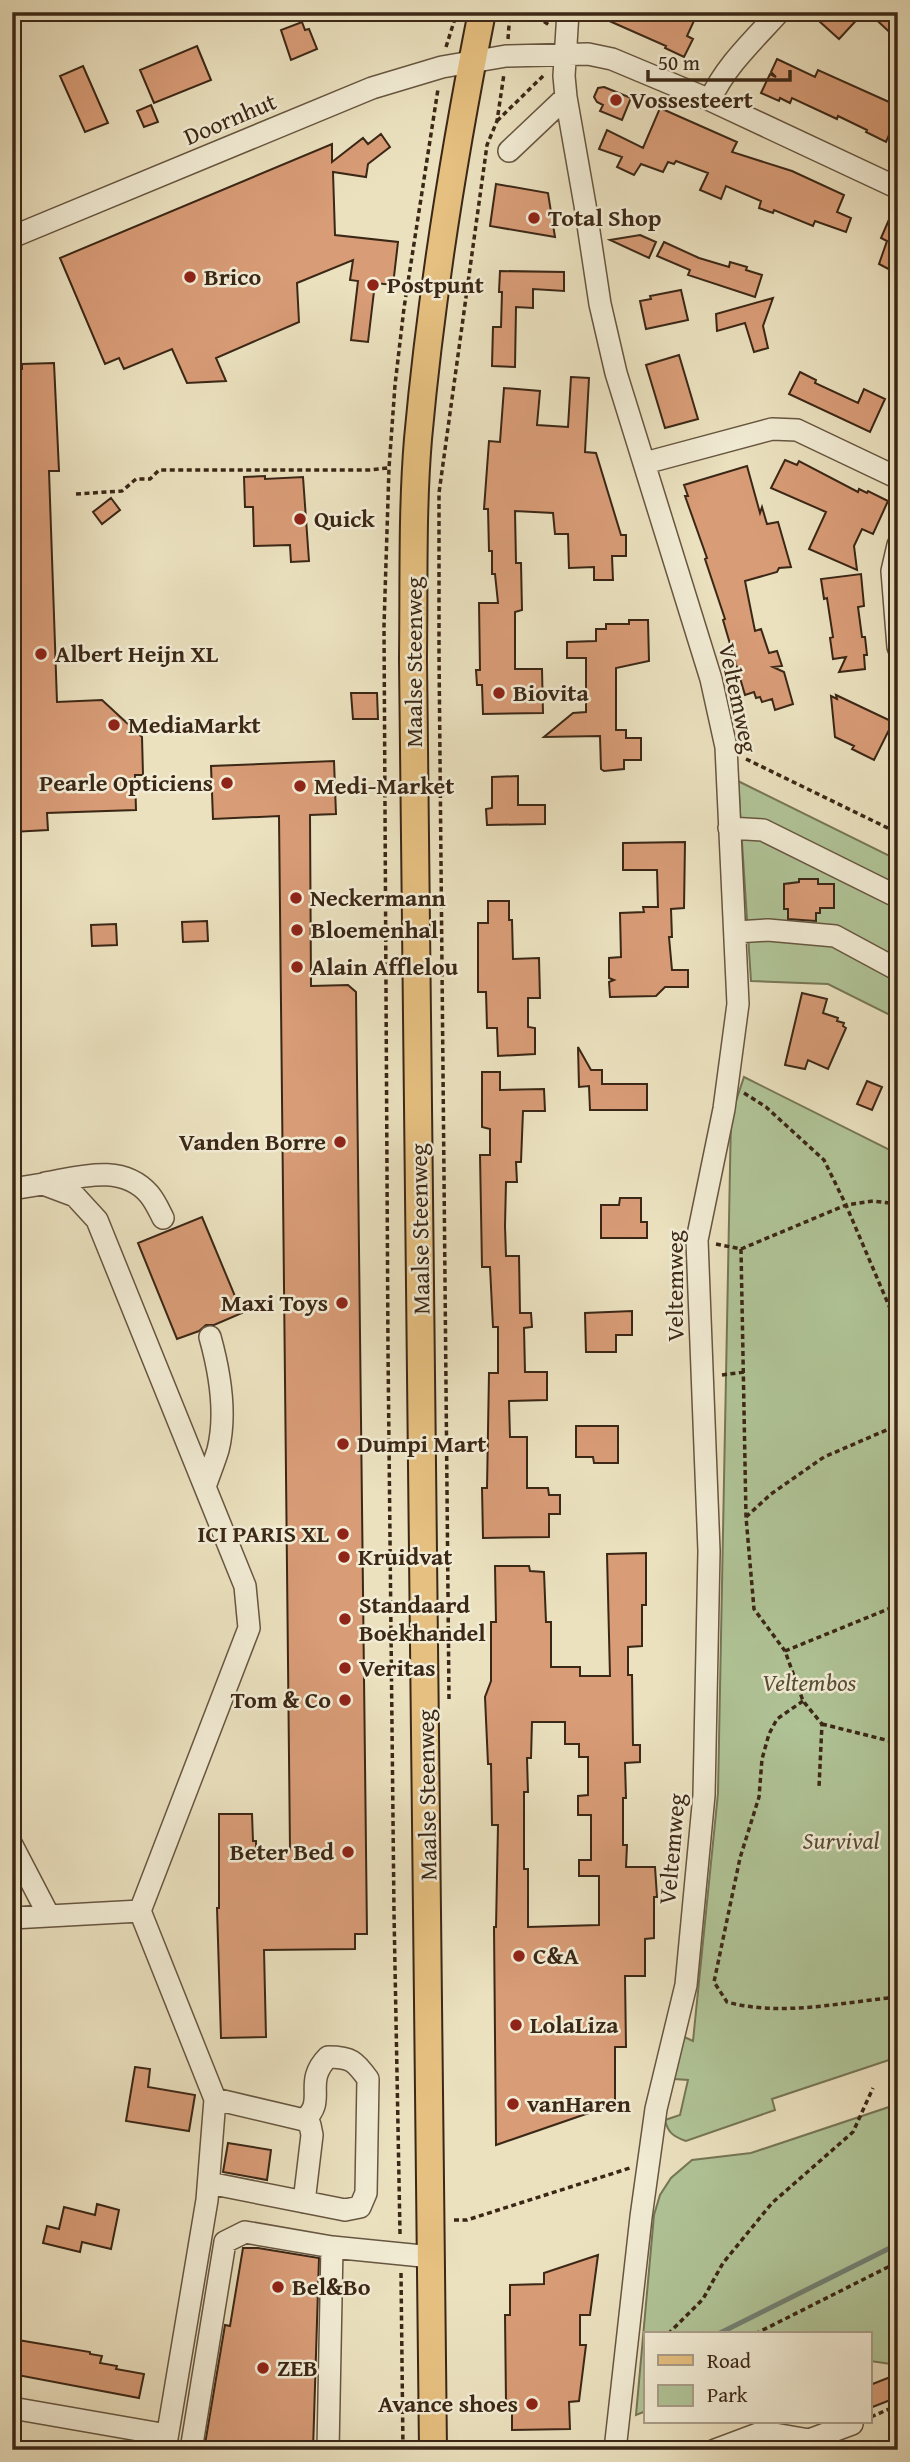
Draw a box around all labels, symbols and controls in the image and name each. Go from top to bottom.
scale bar [648,38,789,82]
text: 50 m [658,47,700,78]
place label: Vossesteert [630,82,753,117]
street label: Doornhut [178,83,282,154]
marker: Vossesteert [608,92,624,108]
place label: Total Shop [548,200,661,235]
marker: Total Shop [526,210,542,226]
place label: Brico [204,259,261,294]
place label: Postpunt [387,267,484,302]
marker: Brico [182,269,198,285]
marker: Postpunt [365,277,381,293]
place label: Quick [314,501,375,536]
marker: Quick [292,511,308,527]
street label: Maalse Steenweg [396,576,431,748]
place label: Albert Heijn XL [55,636,219,671]
street label: Veltemweg [710,640,767,756]
marker: Albert Heijn XL [33,646,49,662]
place label: Biovita [513,675,589,710]
marker: Biovita [491,685,507,701]
place label: MediaMarkt [128,707,261,742]
marker: MediaMarkt [106,717,122,733]
place label: Pearle Opticiens [39,765,213,800]
place label: Medi-Market [314,768,454,803]
marker: Pearle Opticiens [219,775,235,791]
marker: Medi-Market [292,778,308,794]
place label: Neckermann [310,880,446,915]
marker: Neckermann [288,890,304,906]
place label: Bloemenhal [311,912,439,947]
marker: Bloemenhal [289,922,305,938]
place label: Alain Afflelou [311,949,459,984]
marker: Alain Afflelou [289,959,305,975]
place label: Vanden Borre [179,1124,326,1159]
marker: Vanden Borre [332,1134,348,1150]
street label: Maalse Steenweg [401,1143,438,1315]
street label: Veltemweg [657,1230,692,1342]
place label: Maxi Toys [221,1285,328,1320]
marker: Maxi Toys [334,1295,350,1311]
place label: Dumpi Mart [357,1426,486,1461]
marker: Dumpi Mart [335,1436,351,1452]
place label: ICI PARIS XL [198,1516,330,1551]
marker: ICI PARIS XL [335,1526,351,1542]
place label: Kruidvat [358,1539,452,1574]
marker: Kruidvat [336,1549,352,1565]
place label: Standaard Boekhandel [359,1587,486,1650]
marker: Standaard Boekhandel [337,1611,353,1627]
place label: Veritas [359,1650,436,1685]
marker: Veritas [337,1660,353,1676]
park label: Veltembos [762,1665,856,1700]
place label: Tom & Co [231,1682,331,1717]
marker: Tom & Co [337,1692,353,1708]
street label: Maalse Steenweg [408,1709,445,1881]
street label: Veltemweg [649,1792,694,1906]
park label: Survival [803,1823,880,1858]
place label: Beter Bed [230,1834,334,1869]
marker: Beter Bed [340,1844,356,1860]
place label: C&A [533,1938,579,1973]
marker: C&A [511,1948,527,1964]
place label: LolaLiza [530,2007,619,2042]
marker: LolaLiza [508,2017,524,2033]
place label: vanHaren [527,2086,631,2121]
marker: vanHaren [505,2096,521,2112]
place label: Bel&Bo [292,2269,371,2304]
marker: Bel&Bo [270,2279,286,2295]
legend [644,2332,872,2424]
text: Road [707,2345,752,2376]
place label: ZEB [277,2350,318,2385]
marker: ZEB [255,2360,271,2376]
text: Park [707,2379,748,2410]
place label: Avance shoes [378,2386,518,2421]
marker: Avance shoes [524,2396,540,2412]

